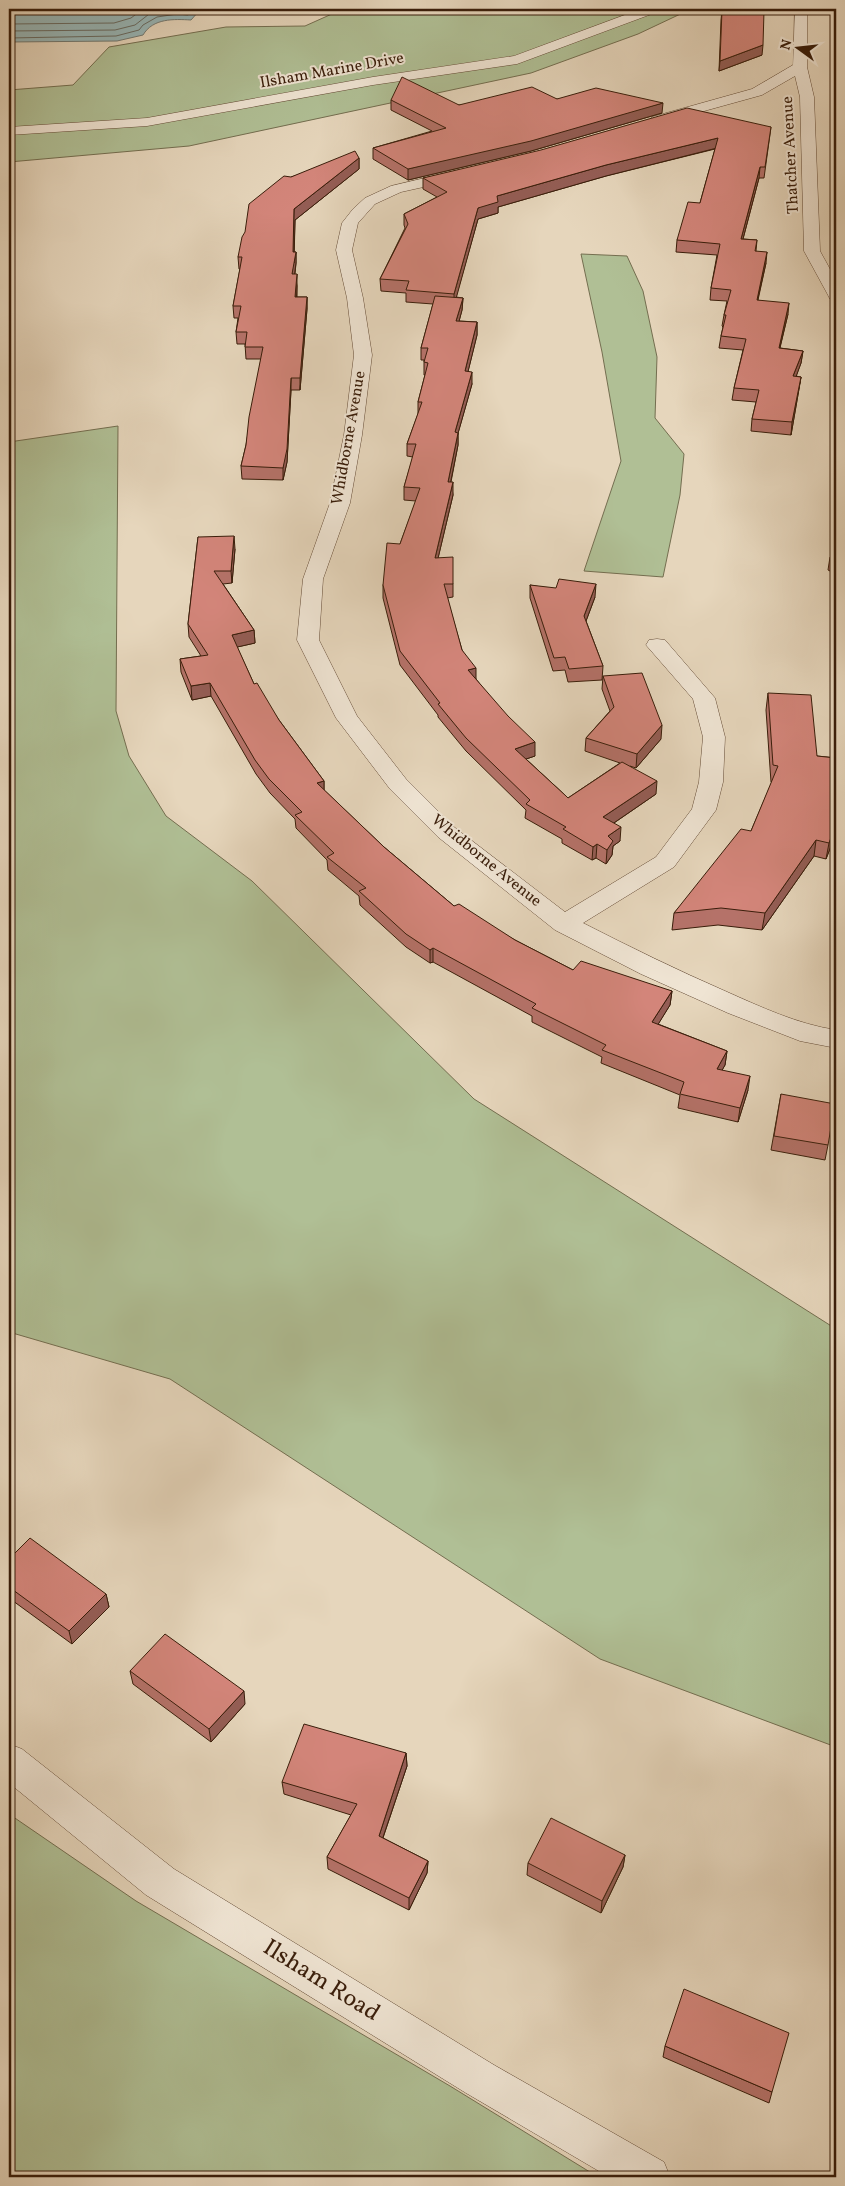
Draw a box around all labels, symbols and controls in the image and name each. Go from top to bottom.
north arrow [772,22,822,72]
text: N [776,38,797,52]
street label: Ilsham Marine Drive [258,47,406,95]
street label: Thatcher Avenue [777,96,805,214]
street label: Whidborne Avenue [326,369,372,507]
street label: Whidborne Avenue [426,810,546,912]
street label: Ilsham Road [256,1931,386,2031]

